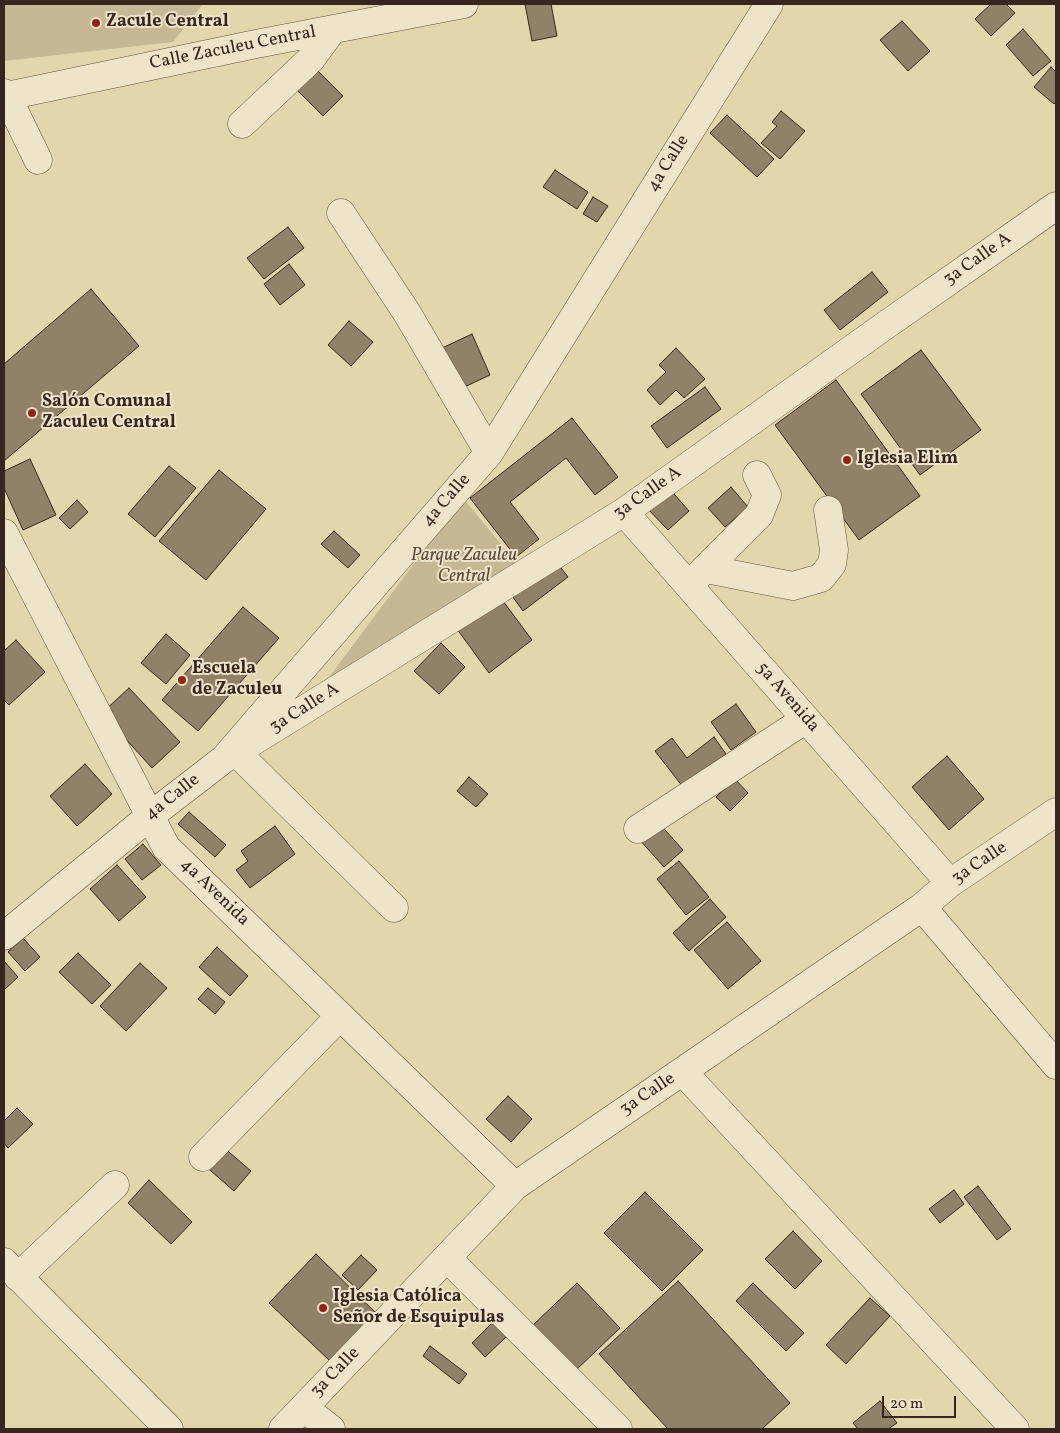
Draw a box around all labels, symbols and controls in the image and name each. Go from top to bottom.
place label: Zacule Central [106,12,229,34]
marker: Zacule Central [90,17,102,29]
street label: Calle Zaculeu Central [148,22,318,76]
street label: 4a Calle [643,131,695,197]
street label: 3a Calle A [940,229,1016,291]
place label: Salón Comunal Zaculeu Central [42,392,176,434]
marker: Salón Comunal Zaculeu Central [26,407,38,419]
place label: Iglesia Elim [857,449,958,471]
marker: Iglesia Elim [841,454,853,466]
street label: 3a Calle A [610,463,686,525]
street label: 4a Calle [418,470,476,532]
park label: Parque Zaculeu Central [411,546,517,588]
street label: 5a Avenida [751,658,823,738]
place label: Escuela de Zaculeu [192,659,282,702]
marker: Escuela de Zaculeu [176,674,188,686]
street label: 3a Calle A [266,679,344,739]
street label: 4a Calle [141,770,205,826]
street label: 3a Calle [948,838,1012,890]
street label: 4a Avenida [175,855,253,931]
street label: 3a Calle [616,1069,680,1121]
place label: Iglesia Católica Señor de Esquipulas [333,1287,504,1330]
marker: Iglesia Católica Señor de Esquipulas [317,1302,329,1314]
street label: 3a Calle [307,1343,365,1403]
scale bar [885,1386,959,1418]
text: 20 m [890,1394,923,1415]

